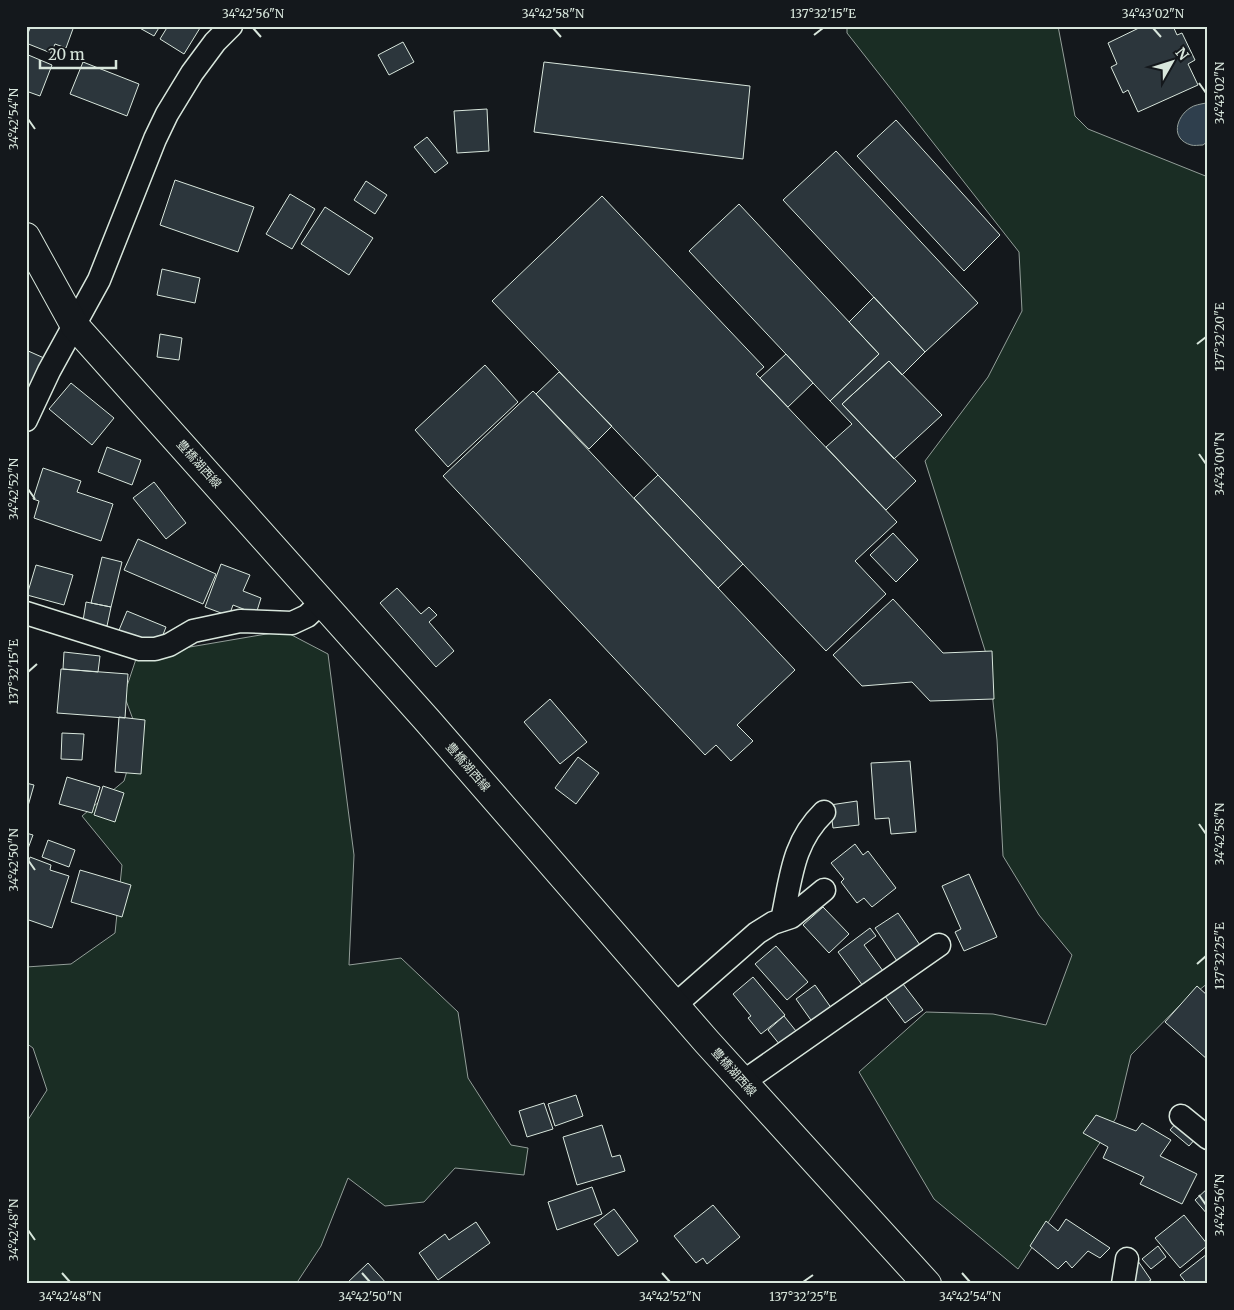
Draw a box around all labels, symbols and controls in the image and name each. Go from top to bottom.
text: 34°42'56"N [222,6,285,21]
text: 34°42'58"N [522,6,585,21]
text: 137°32'15"E [790,6,856,21]
text: 34°43'02"N [1122,6,1185,21]
scale bar [40,38,116,70]
north arrow [1146,38,1196,88]
text: N [1172,44,1193,64]
text: 20 m [48,45,85,64]
text: 34°43'02"N [1212,61,1227,124]
text: 34°42'54"N [6,87,21,150]
text: 137°32'20"E [1212,302,1227,371]
text: 34°43'00"N [1212,431,1227,496]
street label: 豊橋湖西線 [174,436,225,491]
text: 34°42'52"N [6,457,21,520]
text: 137°32'15"E [6,639,21,705]
street label: 豊橋湖西線 [443,739,494,794]
text: 34°42'58"N [1212,802,1227,865]
text: 34°42'50"N [6,828,21,892]
text: 137°32'25"E [1212,922,1227,990]
street label: 豊橋湖西線 [709,1044,760,1099]
text: 34°42'56"N [1212,1173,1227,1236]
text: 34°42'48"N [6,1198,21,1261]
text: 34°42'48"N [39,1289,102,1304]
text: 34°42'50"N [338,1289,402,1304]
text: 34°42'52"N [639,1289,702,1304]
text: 137°32'25"E [769,1289,837,1304]
text: 34°42'54"N [939,1289,1002,1304]

